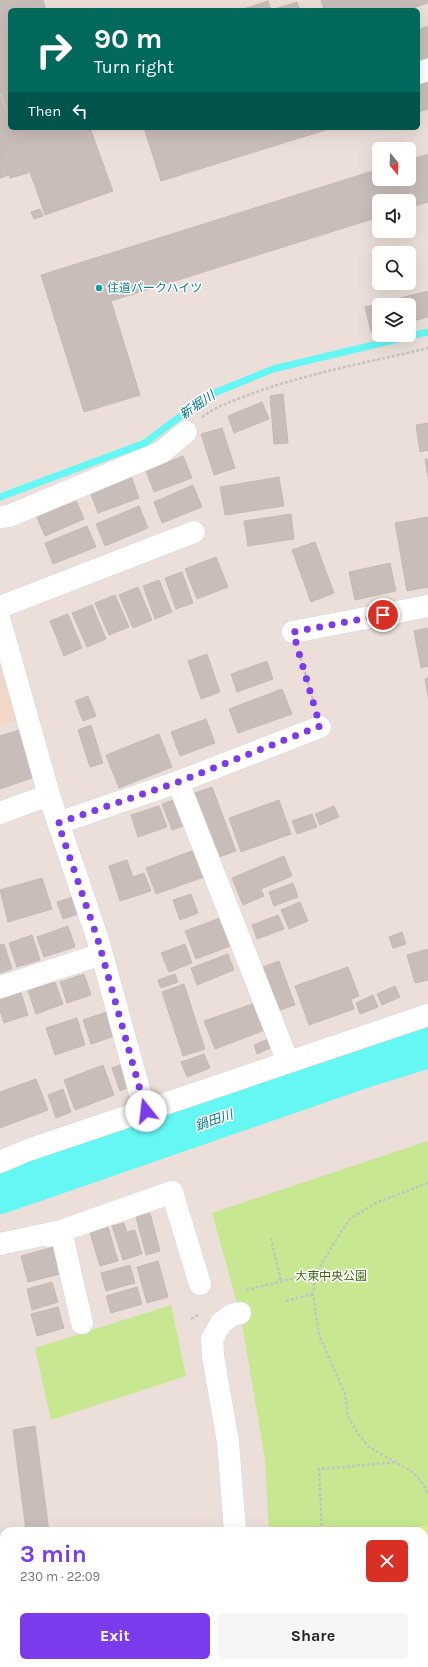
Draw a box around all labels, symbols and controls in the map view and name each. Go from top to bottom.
text: 90 m [94,22,162,55]
icon: right [28,24,80,76]
text: Turn right [94,56,174,78]
icon: left [69,100,91,122]
text: Then [28,102,61,120]
north arrow [372,142,416,186]
map controls [372,142,416,342]
button: sound [372,194,416,238]
button: search [372,246,416,290]
place label: 住道パークハイツ [107,281,202,295]
marker: 住道パークハイツ [94,283,104,293]
button: layers [372,298,416,342]
water label: 新堀川 [177,387,219,422]
pin [366,598,400,632]
icon: arrive [372,604,394,626]
position arrow [125,1090,167,1132]
water label: 鍋田川 [193,1106,237,1133]
park label: 大東中央公園 [295,1269,367,1283]
text: 3 min [20,1540,87,1568]
button: close [366,1540,408,1582]
text: 230 m · 22:09 [20,1569,100,1584]
button: Exit [20,1613,210,1659]
button: Share [218,1613,408,1659]

